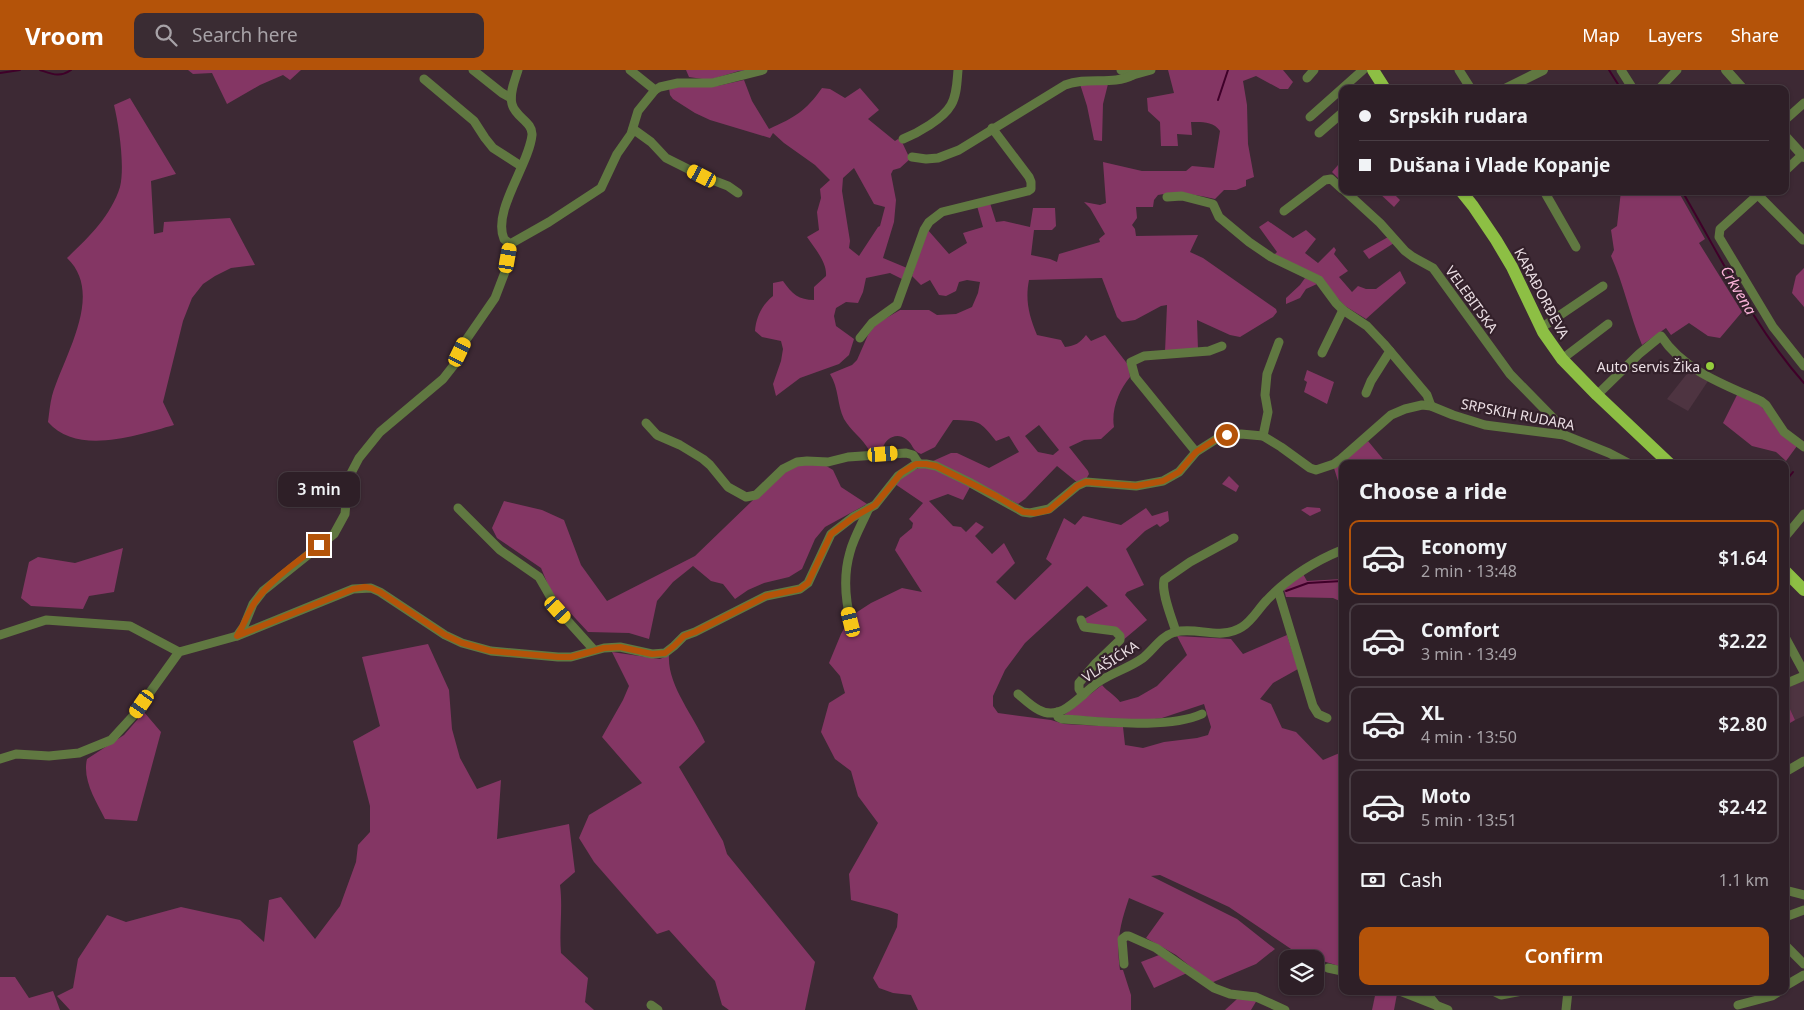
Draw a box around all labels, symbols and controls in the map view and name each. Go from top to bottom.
search box [134,13,484,58]
text: Vroom [25,19,104,52]
icon: search [152,21,180,49]
text: Search here [192,22,298,48]
text: Map [1582,23,1620,47]
text: Layers [1648,23,1703,47]
text: Share [1731,23,1779,47]
text: Srpskih rudara [1389,103,1528,129]
text: Dušana i Vlade Kopanje [1389,152,1610,178]
car [685,163,718,189]
car [498,242,517,274]
street label: KARAĐORĐEVA [1510,244,1574,342]
street label: VELEBITSKA [1441,262,1503,336]
water label: Crkvena [1717,262,1762,319]
car [446,335,473,369]
place label: Auto servis Žika [1597,357,1700,376]
marker: Auto servis Žika [1704,360,1716,372]
street label: SRPSKIH RUDARA [1460,394,1577,434]
route start [1216,424,1238,446]
car [867,445,898,463]
callout: 3 min [278,472,360,508]
text: Choose a ride [1359,475,1507,505]
text: 3 min [297,478,341,500]
route end [308,534,330,556]
text: Economy [1421,534,1507,560]
icon: car [1361,535,1406,580]
text: $1.64 [1718,545,1767,571]
text: 2 min · 13:48 [1421,560,1517,582]
car [542,594,573,626]
car [840,606,861,638]
text: Comfort [1421,617,1500,643]
icon: car [1361,618,1406,663]
text: $2.22 [1718,628,1767,654]
street label: VLAŠIĆKA [1078,636,1142,686]
text: 3 min · 13:49 [1421,643,1517,665]
car [127,687,156,721]
text: XL [1421,700,1444,726]
icon: car [1361,701,1406,746]
text: $2.80 [1718,711,1767,737]
text: 4 min · 13:50 [1421,726,1517,748]
text: Moto [1421,783,1471,809]
icon: car [1361,784,1406,829]
text: $2.42 [1718,794,1767,820]
text: 5 min · 13:51 [1421,809,1517,831]
icon: cash [1359,866,1387,894]
text: Cash [1399,867,1443,893]
text: 1.1 km [1719,869,1769,891]
button: Confirm [1359,927,1769,985]
map controls [1279,950,1324,995]
button: layers [1279,950,1324,995]

